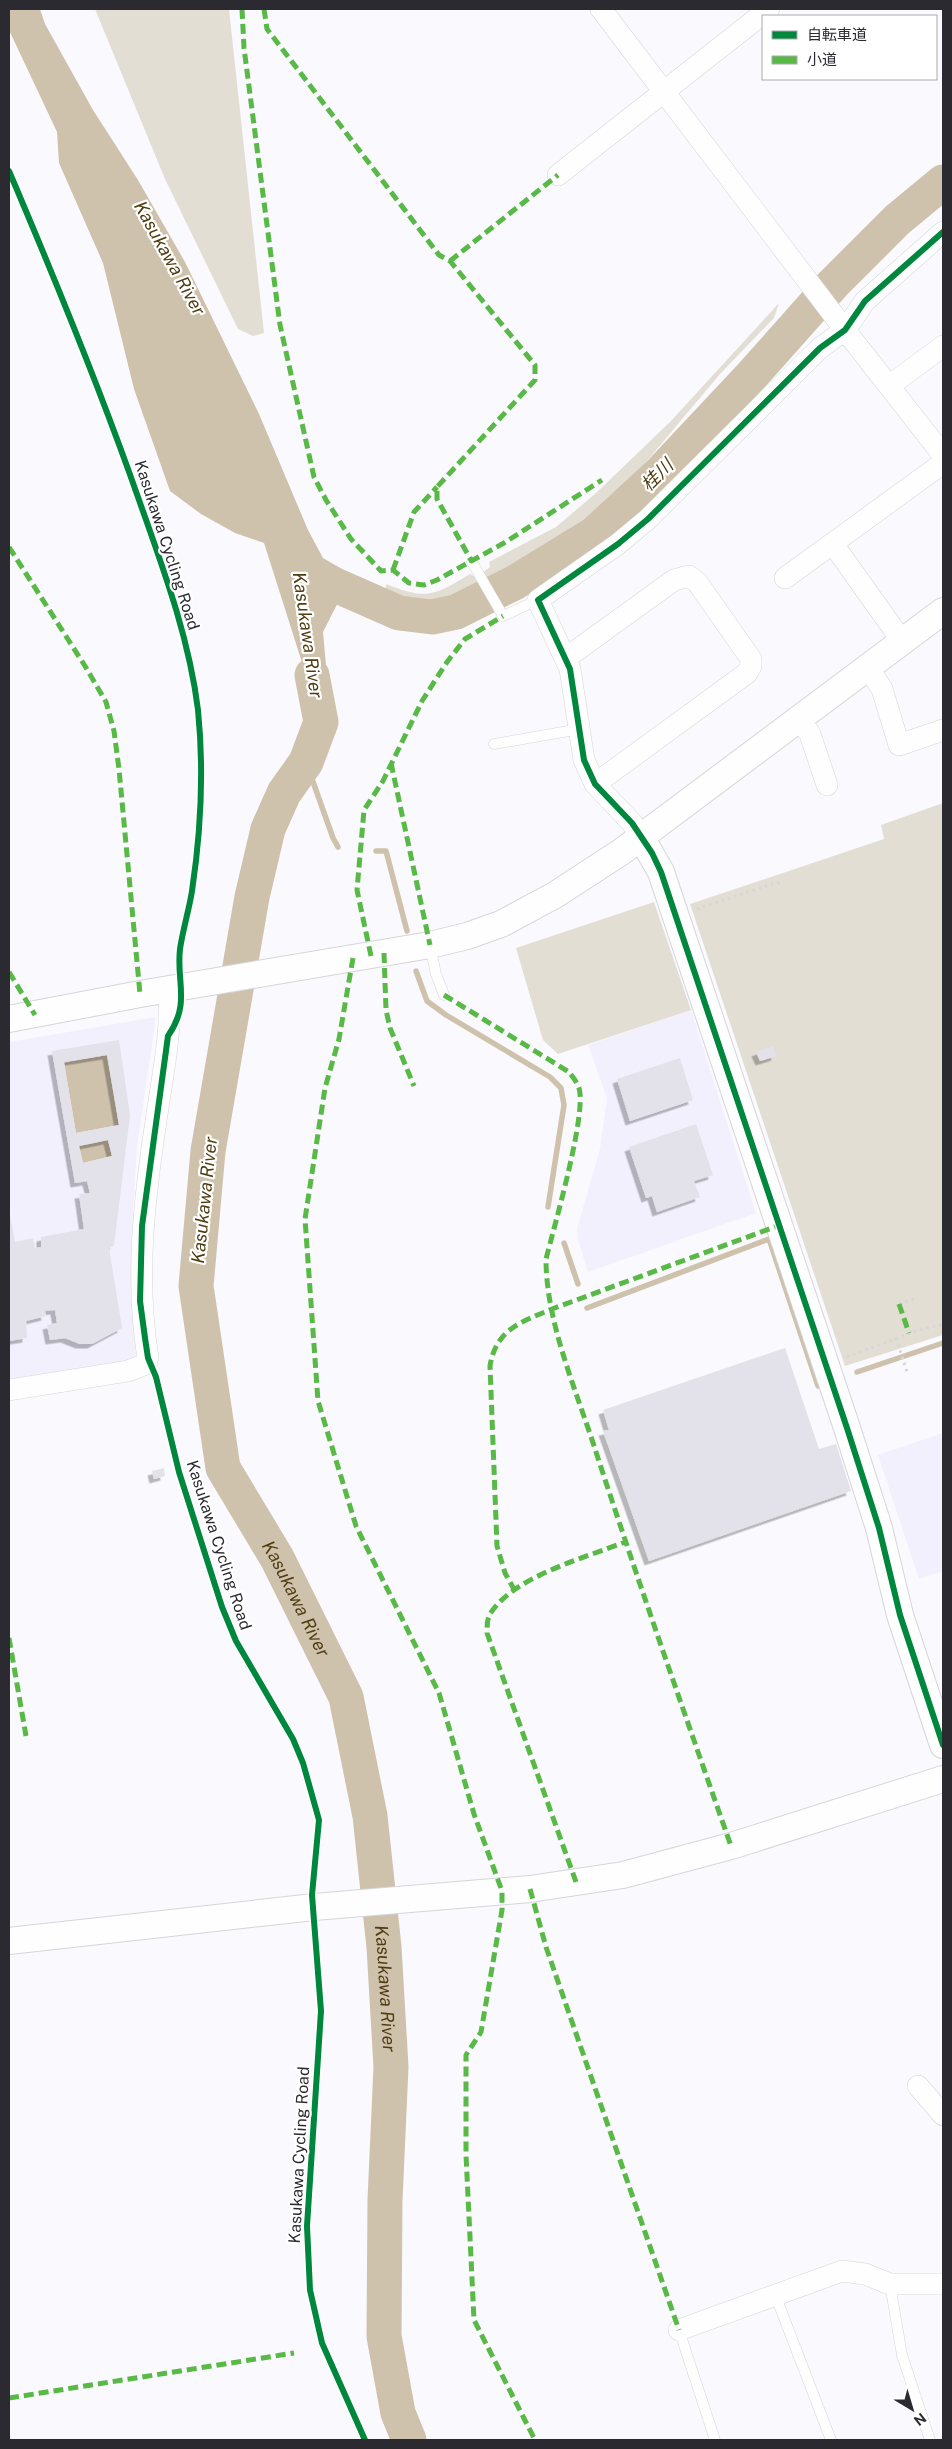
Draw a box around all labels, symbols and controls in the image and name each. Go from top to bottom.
legend [762,15,937,80]
text: 自転車道 [807,26,867,43]
text: 小道 [807,51,837,68]
water label: Kasukawa River [130,197,210,319]
water label: 桂川 [637,453,679,495]
street label: Kasukawa Cycling Road [131,458,203,632]
water label: Kasukawa River [289,571,327,700]
water label: Kasukawa River [187,1135,221,1264]
street label: Kasukawa Cycling Road [183,1458,255,1632]
water label: Kasukawa River [258,1537,335,1660]
water label: Kasukawa River [371,1924,401,2053]
street label: Kasukawa Cycling Road [285,2066,313,2244]
north arrow [887,2384,937,2434]
text: N [911,2410,929,2429]

